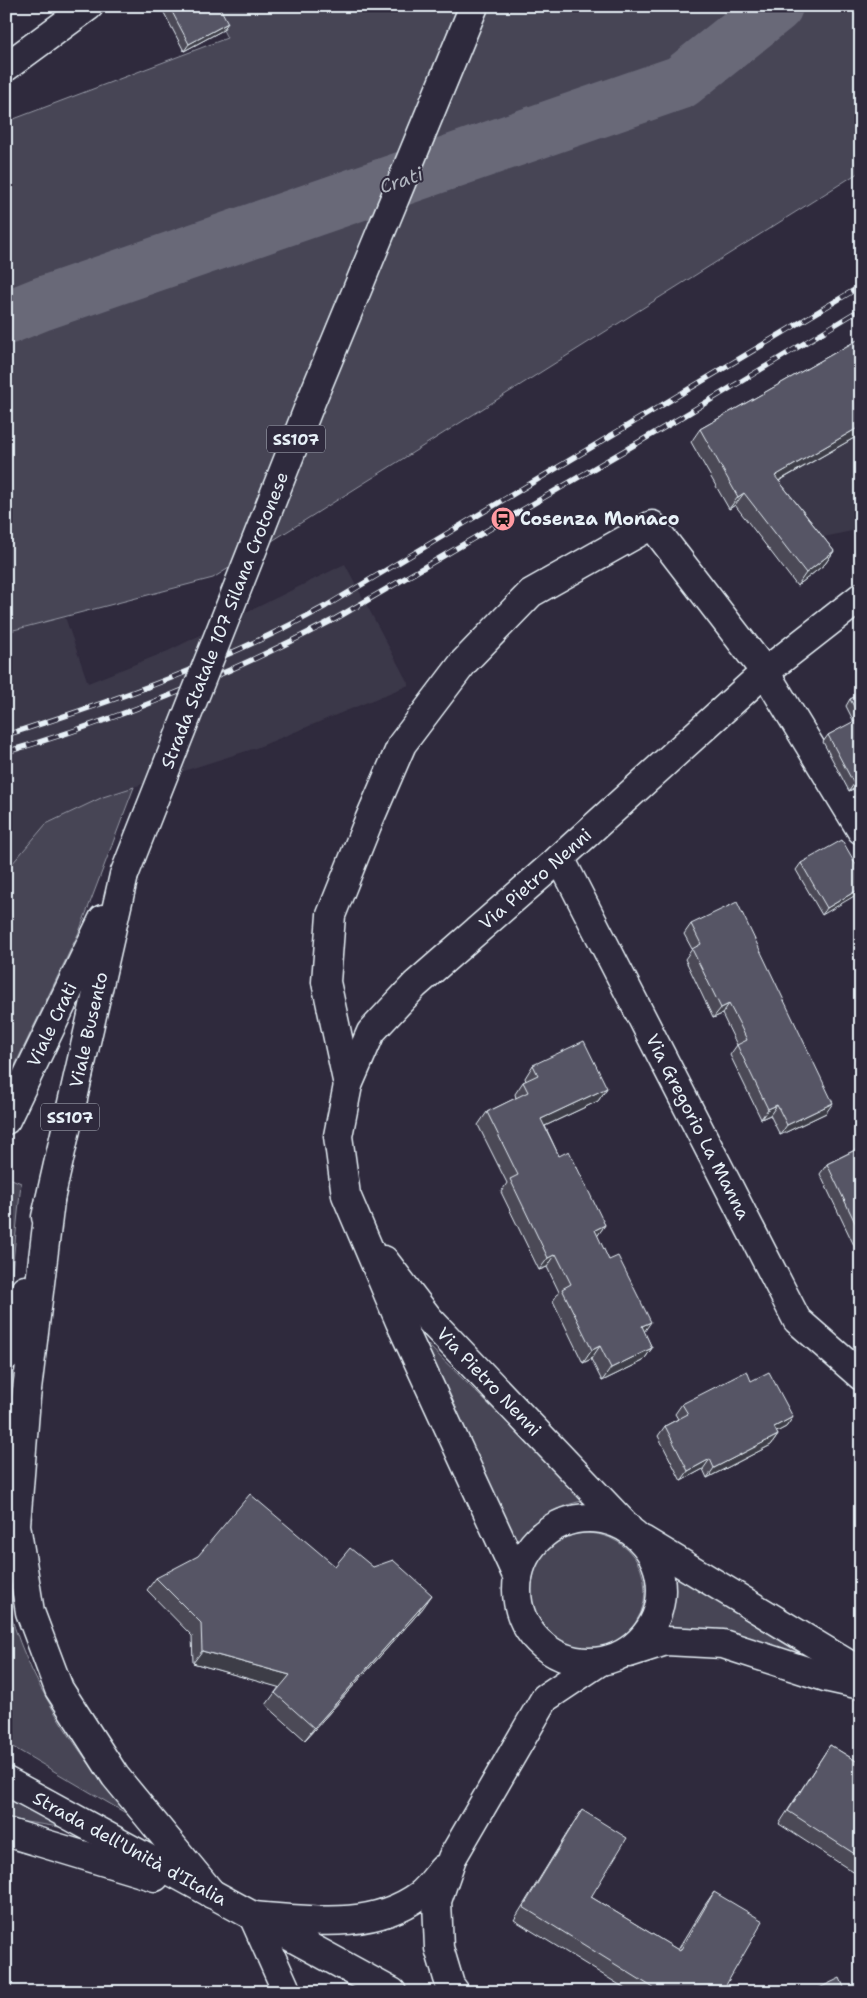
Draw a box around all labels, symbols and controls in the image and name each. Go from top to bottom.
water label: Crati [376,161,427,200]
road number: SS107 [267,426,325,452]
street label: Strada Statale 107 Silana Crotonese [155,468,294,772]
station icon: Cosenza Monaco [490,506,516,532]
place label: Cosenza Monaco [520,507,679,531]
street label: Via Pietro Nenni [474,823,597,935]
street label: Viale Busento [64,970,114,1090]
street label: Viale Crati [21,978,83,1071]
street label: Via Gregorio La Manna [640,1030,755,1224]
road number: SS107 [41,1104,99,1130]
street label: Via Pietro Nenni [431,1322,547,1442]
street label: Strada dell'Unità d'Italia [29,1786,231,1911]

